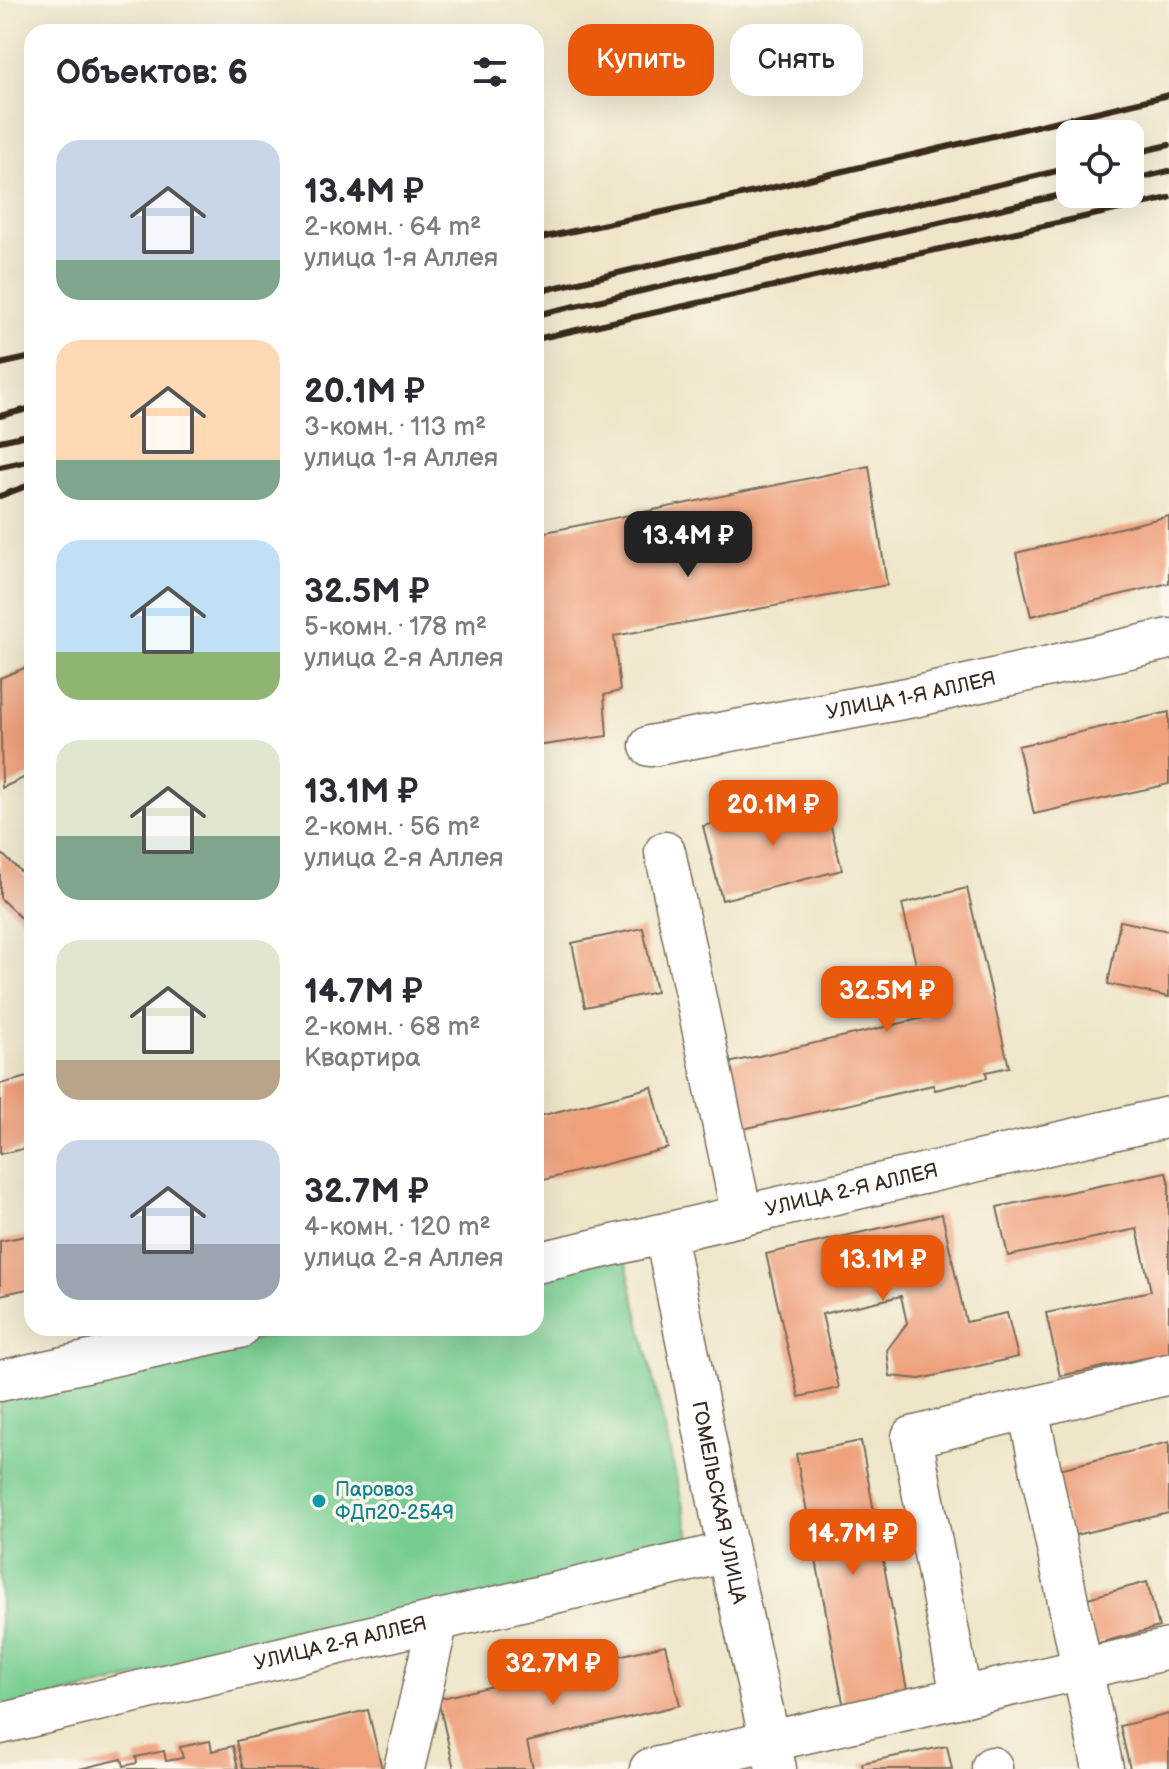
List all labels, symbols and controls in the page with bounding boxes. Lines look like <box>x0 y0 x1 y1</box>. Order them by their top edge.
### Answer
chip: Купить <box>568 24 714 96</box>
chip: Снять <box>730 24 863 96</box>
icon: filters <box>468 50 512 94</box>
text: Объектов: 6 <box>56 52 248 93</box>
map controls <box>1056 120 1144 208</box>
button: locate <box>1056 120 1144 208</box>
text: 13.4M ₽ <box>304 171 424 212</box>
icon: home <box>120 172 216 268</box>
text: 2-комн. · 64 m² <box>304 212 481 243</box>
text: улица 1-я Аллея <box>304 243 498 274</box>
text: 20.1M ₽ <box>304 371 425 412</box>
icon: home <box>120 372 216 468</box>
text: 3-комн. · 113 m² <box>304 412 486 443</box>
text: улица 1-я Аллея <box>304 443 498 474</box>
pin: 13.4M ₽ <box>614 511 762 579</box>
text: 13.4M ₽ <box>642 521 734 552</box>
text: 32.5M ₽ <box>304 571 430 612</box>
icon: home <box>120 572 216 668</box>
text: 5-комн. · 178 m² <box>304 612 487 643</box>
text: улица 2-я Аллея <box>304 643 503 674</box>
street label: УЛИЦА 1-Я АЛЛЕЯ <box>824 667 998 725</box>
text: 13.1M ₽ <box>304 771 418 812</box>
icon: home <box>120 772 216 868</box>
pin: 20.1M ₽ <box>699 780 847 848</box>
text: 20.1M ₽ <box>727 790 819 821</box>
text: 2-комн. · 56 m² <box>304 812 480 843</box>
text: улица 2-я Аллея <box>304 843 503 874</box>
pin: 32.5M ₽ <box>813 966 961 1034</box>
text: 14.7M ₽ <box>304 971 423 1012</box>
icon: home <box>120 972 216 1068</box>
text: 32.5M ₽ <box>839 976 935 1007</box>
text: 2-комн. · 68 m² <box>304 1012 481 1043</box>
text: Квартира <box>304 1043 421 1074</box>
street label: УЛИЦА 2-Я АЛЛЕЯ <box>763 1159 940 1222</box>
text: 32.7M ₽ <box>304 1171 429 1212</box>
icon: home <box>120 1172 216 1268</box>
text: 4-комн. · 120 m² <box>304 1212 491 1243</box>
pin: 13.1M ₽ <box>809 1235 957 1303</box>
text: улица 2-я Аллея <box>304 1243 503 1274</box>
text: 13.1M ₽ <box>839 1245 927 1276</box>
street label: ГОМЕЛЬСКАЯ УЛИЦА <box>686 1399 751 1607</box>
place label: Паровоз ФДп20-2549 <box>335 1478 454 1525</box>
marker: Паровоз ФДп20-2549 <box>310 1492 328 1510</box>
pin: 14.7M ₽ <box>779 1509 927 1577</box>
text: 14.7M ₽ <box>808 1519 898 1550</box>
street label: УЛИЦА 2-Я АЛЛЕЯ <box>252 1612 429 1676</box>
pin: 32.7M ₽ <box>479 1639 627 1707</box>
text: 32.7M ₽ <box>505 1649 601 1680</box>

